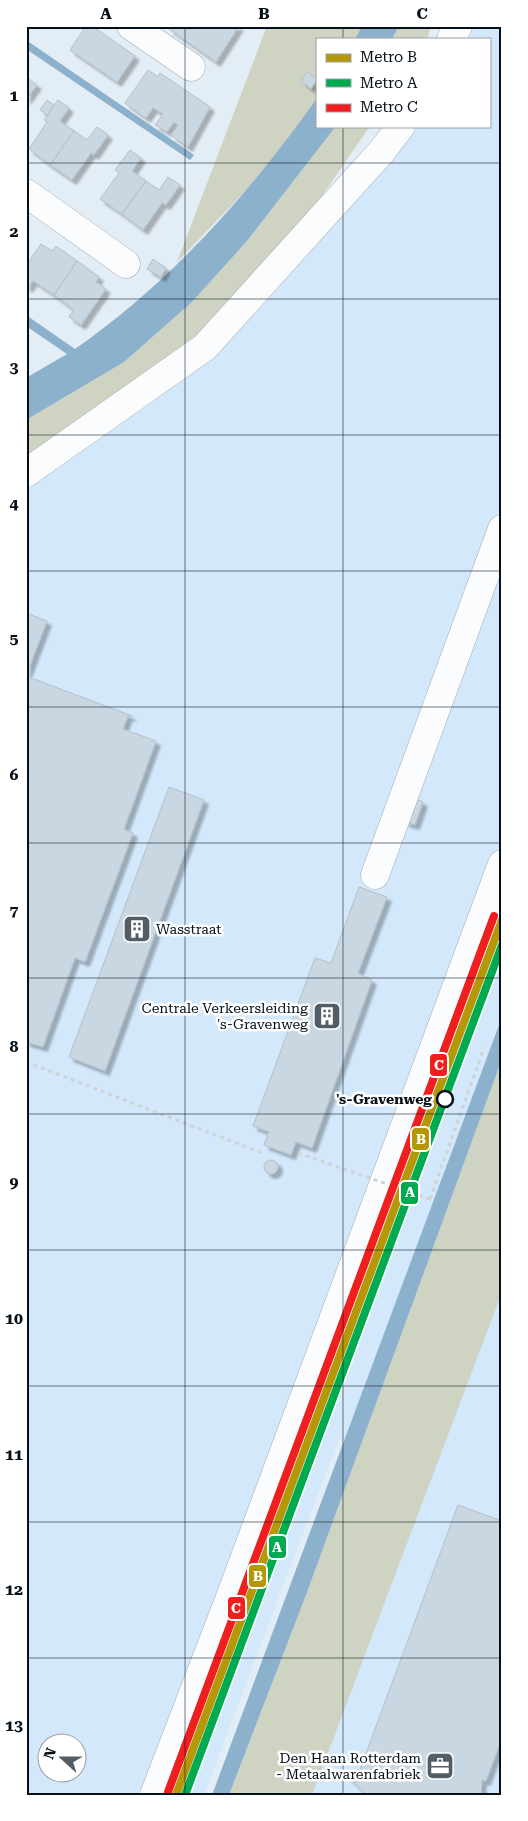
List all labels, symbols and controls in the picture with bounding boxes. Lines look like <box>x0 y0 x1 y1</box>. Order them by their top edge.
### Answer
text: A <box>100 4 112 23</box>
text: B <box>258 4 270 23</box>
text: C <box>416 4 428 23</box>
legend <box>316 38 490 128</box>
text: Metro B <box>360 48 417 66</box>
text: Metro A <box>360 74 418 92</box>
text: 1 <box>10 86 19 105</box>
text: Metro C <box>360 98 418 116</box>
text: 2 <box>10 222 19 241</box>
text: 3 <box>10 358 19 377</box>
text: 4 <box>10 494 19 513</box>
text: 5 <box>10 629 19 648</box>
text: 6 <box>10 765 19 784</box>
text: 7 <box>10 901 19 920</box>
building icon: Wasstraat <box>122 914 152 944</box>
place label: Wasstraat <box>156 921 221 937</box>
place label: Centrale Verkeersleiding 's-Gravenweg <box>142 1000 308 1032</box>
building icon: Centrale Verkeersleiding 's-Gravenweg <box>312 1001 342 1031</box>
text: 8 <box>10 1037 19 1056</box>
line badge: C <box>429 1053 448 1077</box>
text: C <box>434 1057 444 1073</box>
marker: 's-Gravenweg <box>436 1090 454 1108</box>
place label: 's-Gravenweg <box>336 1091 432 1107</box>
line badge: B <box>411 1127 430 1151</box>
text: B <box>416 1131 426 1147</box>
text: 9 <box>10 1173 19 1192</box>
line badge: A <box>400 1181 419 1205</box>
text: A <box>405 1184 415 1200</box>
text: 10 <box>5 1309 23 1328</box>
text: 11 <box>5 1445 23 1464</box>
line badge: A <box>268 1535 287 1559</box>
text: A <box>272 1539 282 1555</box>
line badge: B <box>248 1564 267 1588</box>
text: B <box>253 1568 263 1584</box>
text: 12 <box>5 1580 23 1599</box>
line badge: C <box>227 1596 246 1620</box>
text: C <box>231 1600 241 1616</box>
text: 13 <box>5 1716 23 1735</box>
north arrow <box>38 1734 88 1784</box>
text: N <box>40 1745 59 1761</box>
place label: Den Haan Rotterdam - Metaalwarenfabriek <box>276 1750 421 1782</box>
office icon: Den Haan Rotterdam - Metaalwarenfabriek <box>425 1751 455 1781</box>

